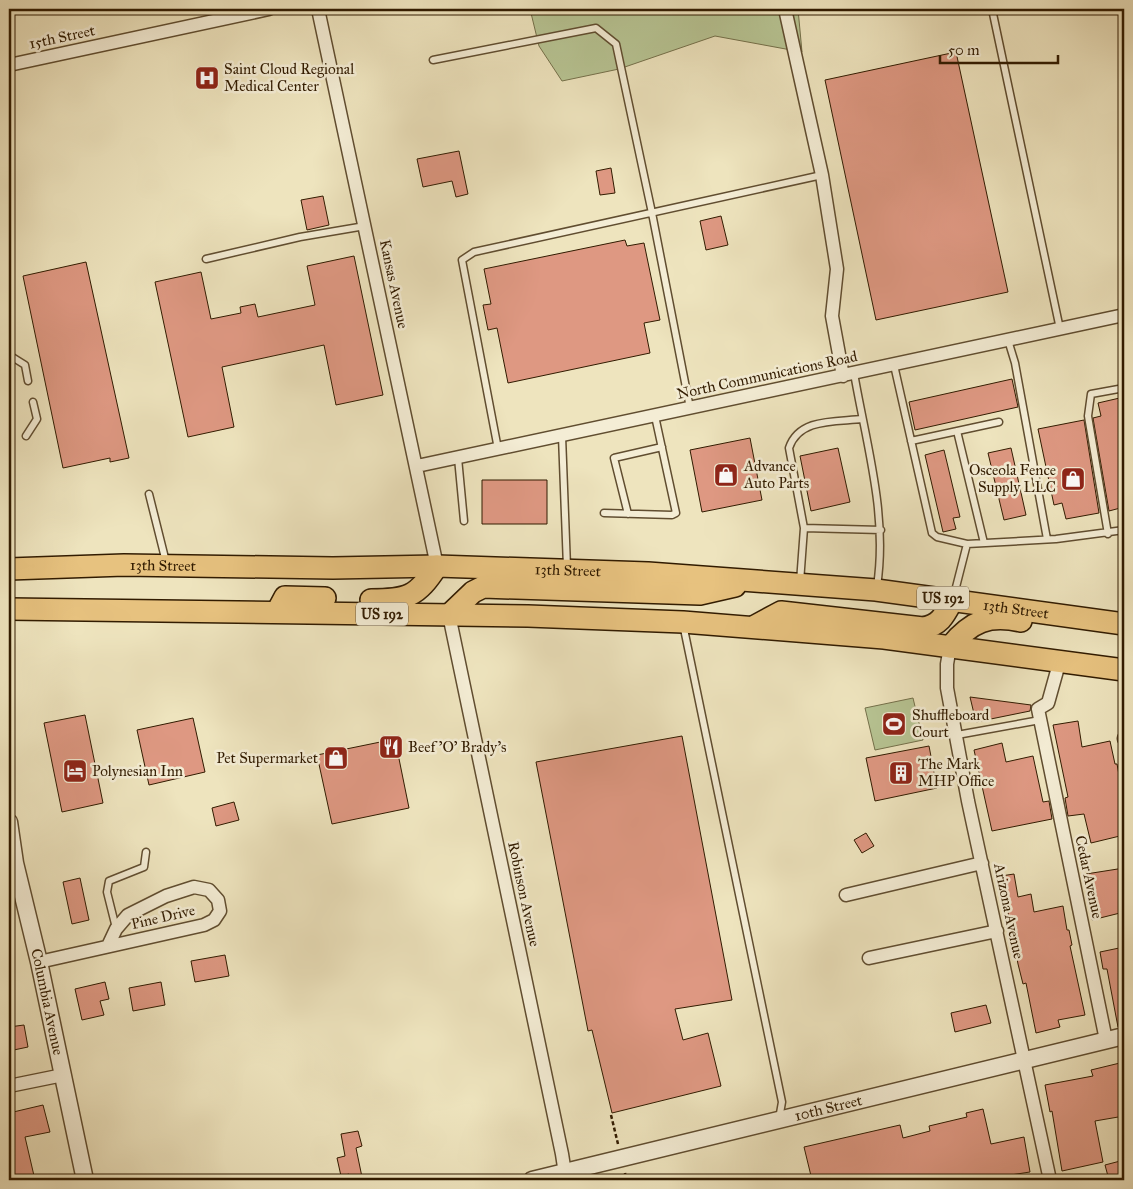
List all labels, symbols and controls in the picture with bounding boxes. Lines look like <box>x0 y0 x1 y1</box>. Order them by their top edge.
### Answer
street label: 15th Street <box>27 21 97 53</box>
scale bar <box>940 32 1058 64</box>
text: 50 m <box>948 41 980 59</box>
place label: Saint Cloud Regional Medical Center <box>224 60 355 95</box>
hospital icon: Saint Cloud Regional Medical Center <box>194 65 220 91</box>
street label: Kansas Avenue <box>376 238 412 330</box>
street label: North Communications Road <box>675 347 859 403</box>
place label: Advance Auto Parts <box>743 457 809 492</box>
place label: Osceola Fence Supply LLC <box>969 461 1056 496</box>
shop icon: Advance Auto Parts <box>713 462 739 488</box>
shop icon: Osceola Fence Supply LLC <box>1060 466 1086 492</box>
street label: 13th Street <box>130 556 197 575</box>
street label: 13th Street <box>534 560 602 580</box>
road number: US 192 <box>917 586 969 610</box>
street label: 13th Street <box>982 596 1050 623</box>
road number: US 192 <box>356 602 408 626</box>
place label: Shuffleboard Court <box>912 706 990 741</box>
sports icon: Shuffleboard Court <box>881 711 907 737</box>
restaurant icon: Beef 'O' Brady's <box>378 734 404 760</box>
place label: Beef 'O' Brady's <box>408 738 507 756</box>
shop icon: Pet Supermarket <box>323 745 349 771</box>
place label: Pet Supermarket <box>216 749 319 767</box>
place label: The Mark MHP Office <box>918 755 994 790</box>
hotel icon: Polynesian Inn <box>62 758 88 784</box>
building icon: The Mark MHP Office <box>888 760 914 786</box>
place label: Polynesian Inn <box>92 762 183 780</box>
street label: Cedar Avenue <box>1071 834 1107 920</box>
street label: Robinson Avenue <box>504 840 544 948</box>
street label: Arizona Avenue <box>990 861 1028 960</box>
street label: Pine Drive <box>129 901 197 933</box>
street label: Columbia Avenue <box>27 947 67 1057</box>
street label: 10th Street <box>793 1091 865 1125</box>

